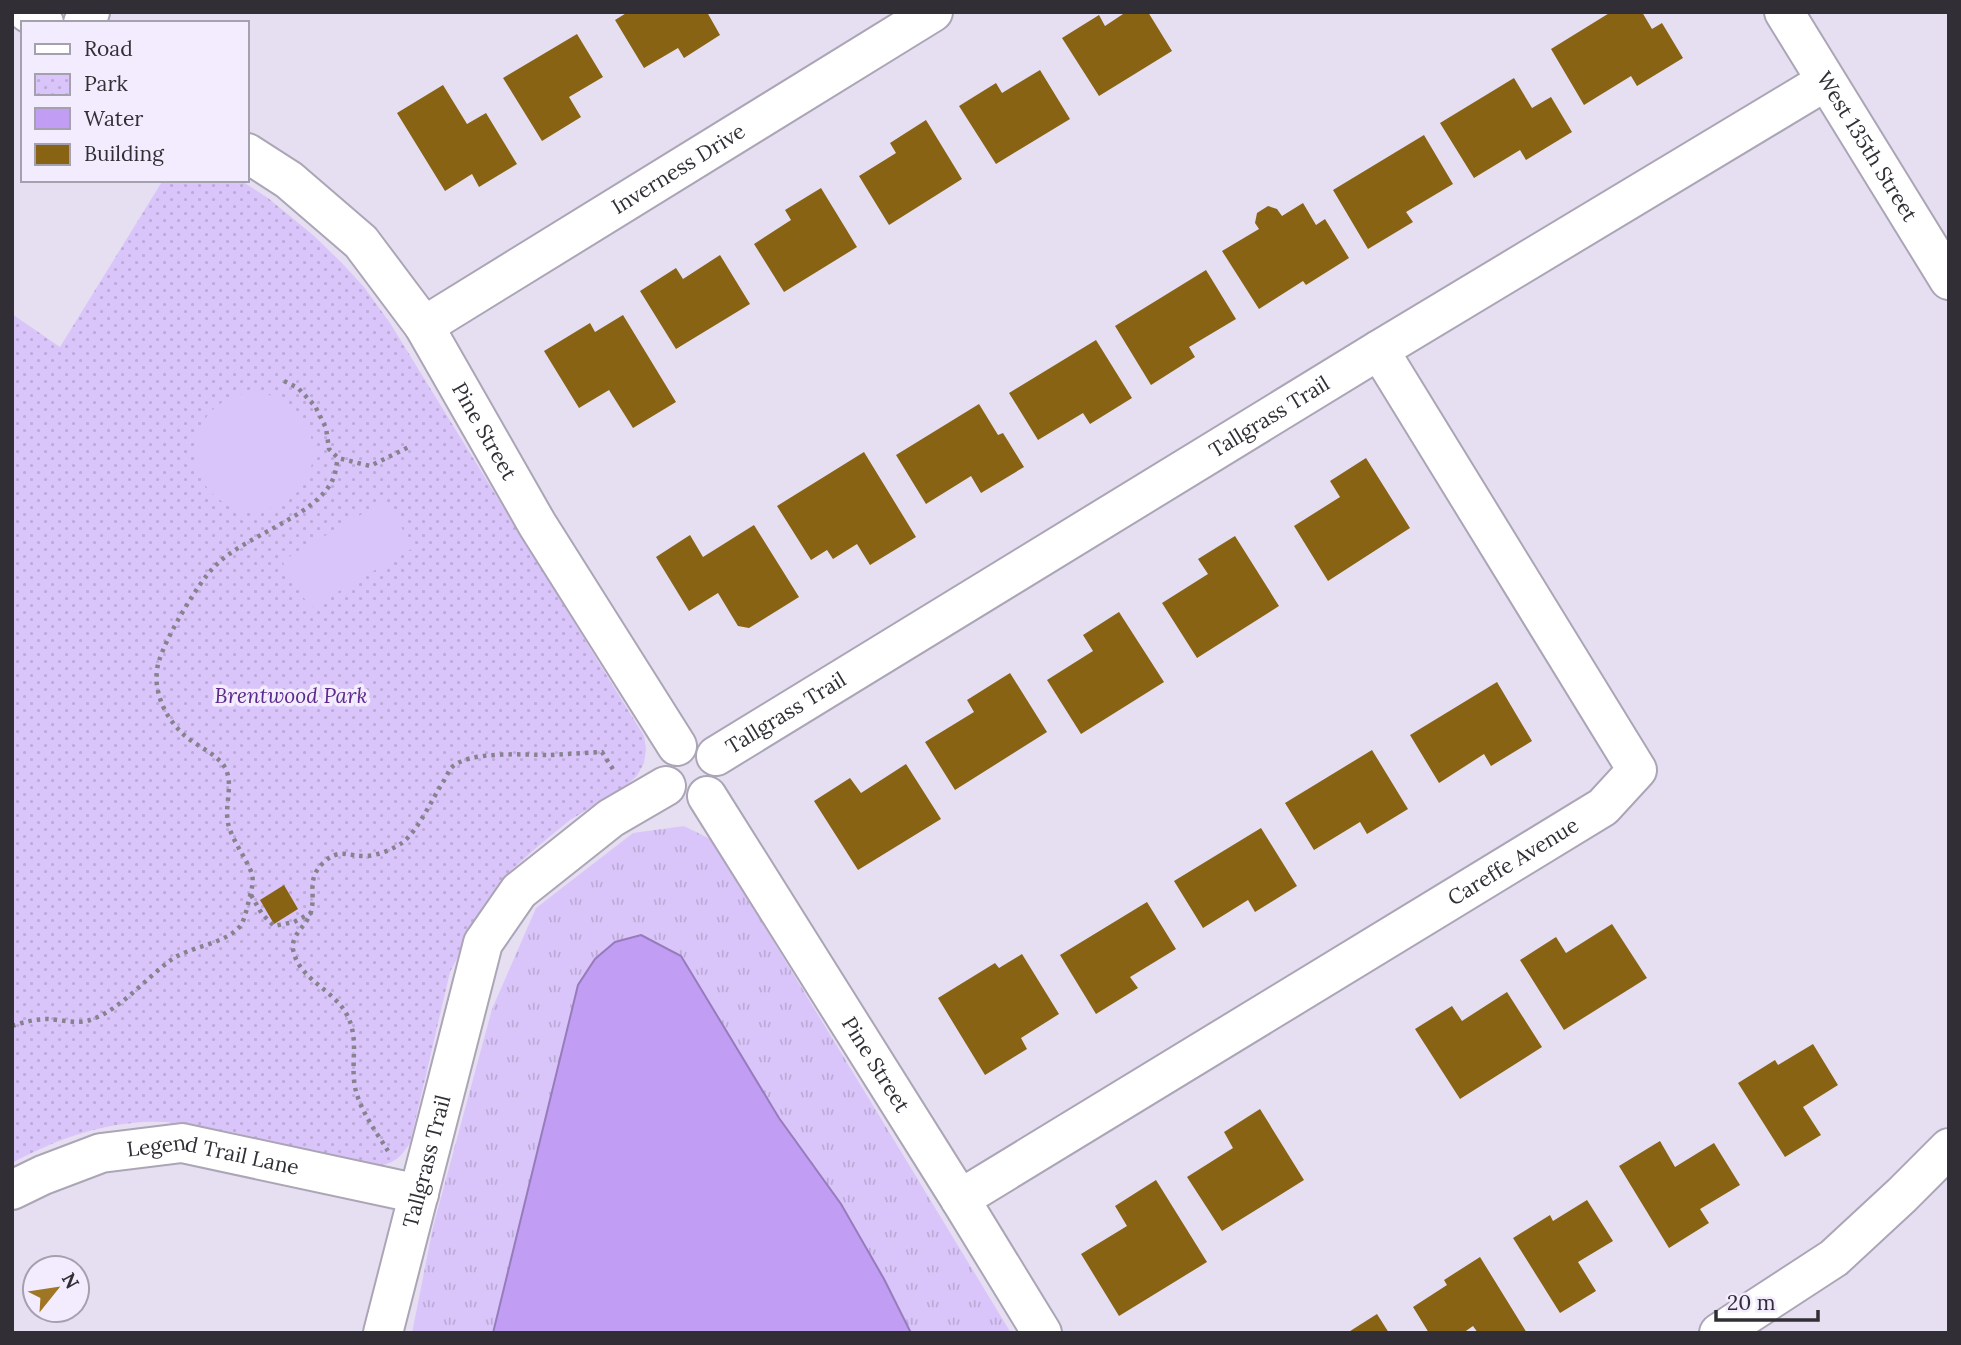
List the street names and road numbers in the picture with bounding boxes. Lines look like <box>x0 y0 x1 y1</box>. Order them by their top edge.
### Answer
street label: West 135th Street <box>1811 66 1924 227</box>
street label: Inverness Drive <box>606 117 750 220</box>
street label: Tallgrass Trail <box>1204 370 1334 464</box>
street label: Pine Street <box>446 377 523 485</box>
street label: Tallgrass Trail <box>721 666 851 760</box>
street label: Careffe Avenue <box>1443 811 1583 911</box>
street label: Pine Street <box>836 1011 917 1118</box>
street label: Tallgrass Trail <box>396 1092 456 1231</box>
street label: Legend Trail Lane <box>125 1129 302 1181</box>

